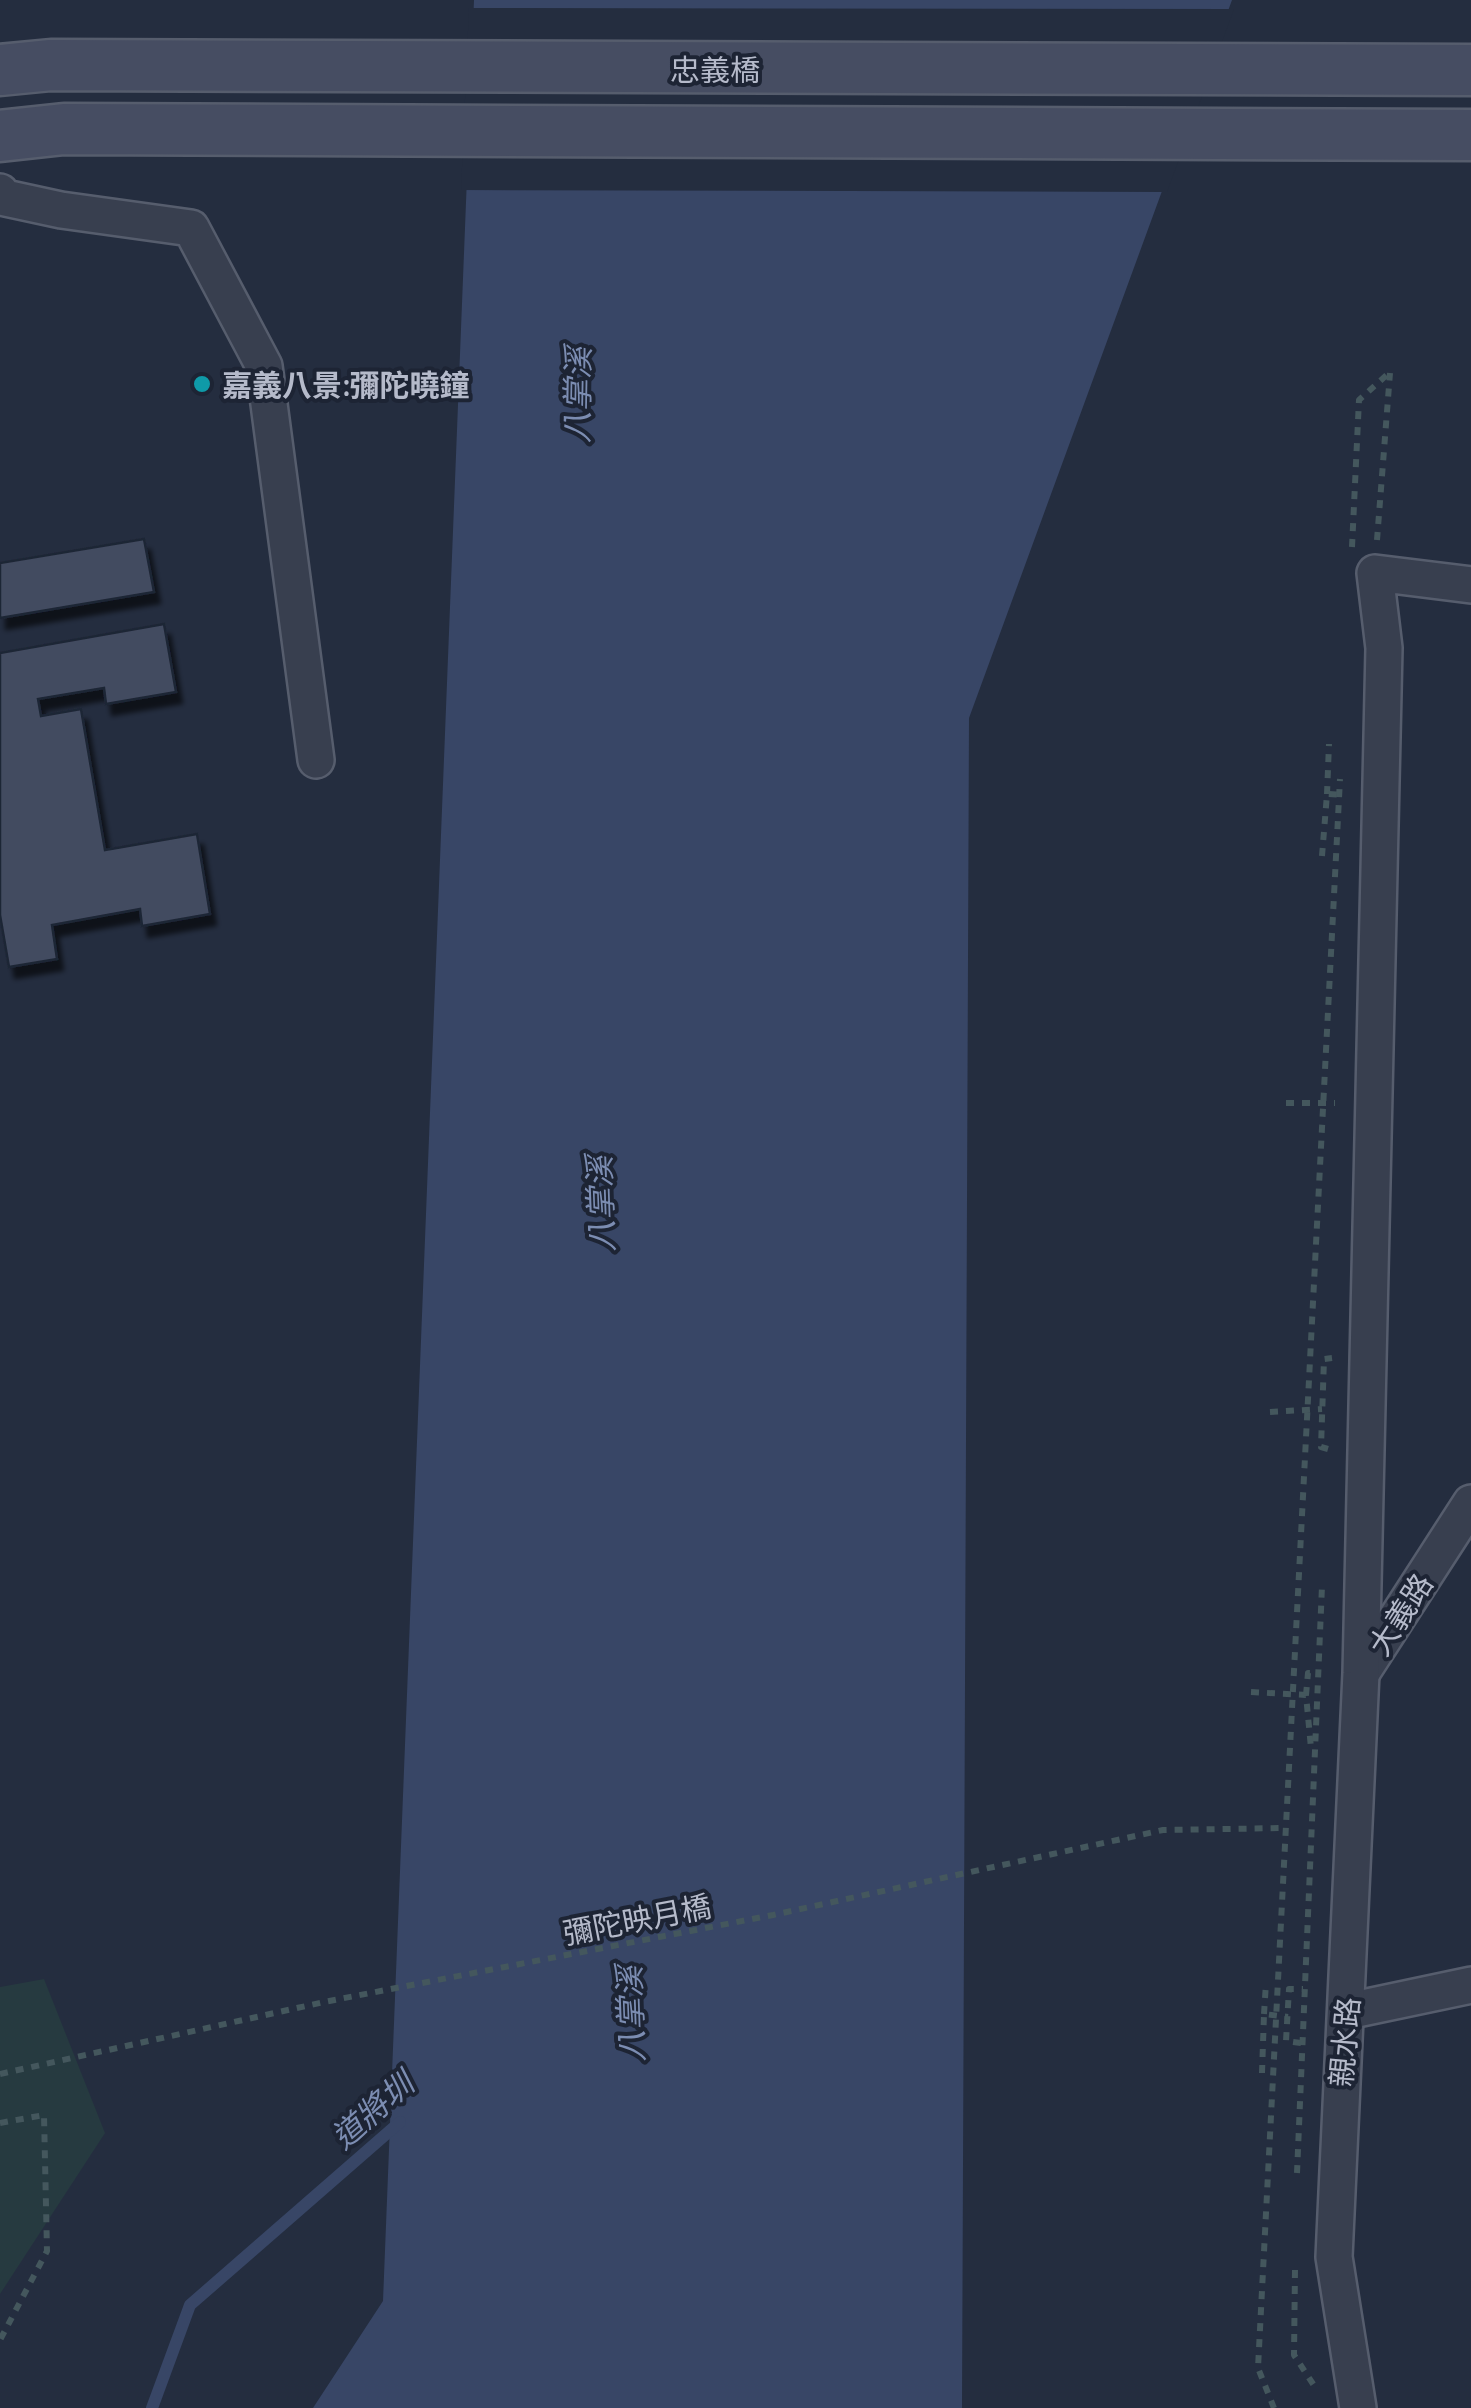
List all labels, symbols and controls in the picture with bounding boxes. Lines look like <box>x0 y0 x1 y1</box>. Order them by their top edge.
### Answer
street label: 忠義橋 <box>670 50 760 89</box>
water label: 八掌溪 <box>555 343 599 443</box>
place label: 嘉義八景:彌陀曉鐘 <box>222 365 470 404</box>
marker: 嘉義八景:彌陀曉鐘 <box>191 373 213 395</box>
water label: 八掌溪 <box>577 1151 623 1253</box>
street label: 大義路 <box>1359 1566 1441 1662</box>
street label: 彌陀映月橋 <box>560 1886 714 1952</box>
water label: 八掌溪 <box>607 1961 653 2063</box>
street label: 親水路 <box>1321 1995 1367 2089</box>
water label: 道將圳 <box>322 2060 425 2157</box>

